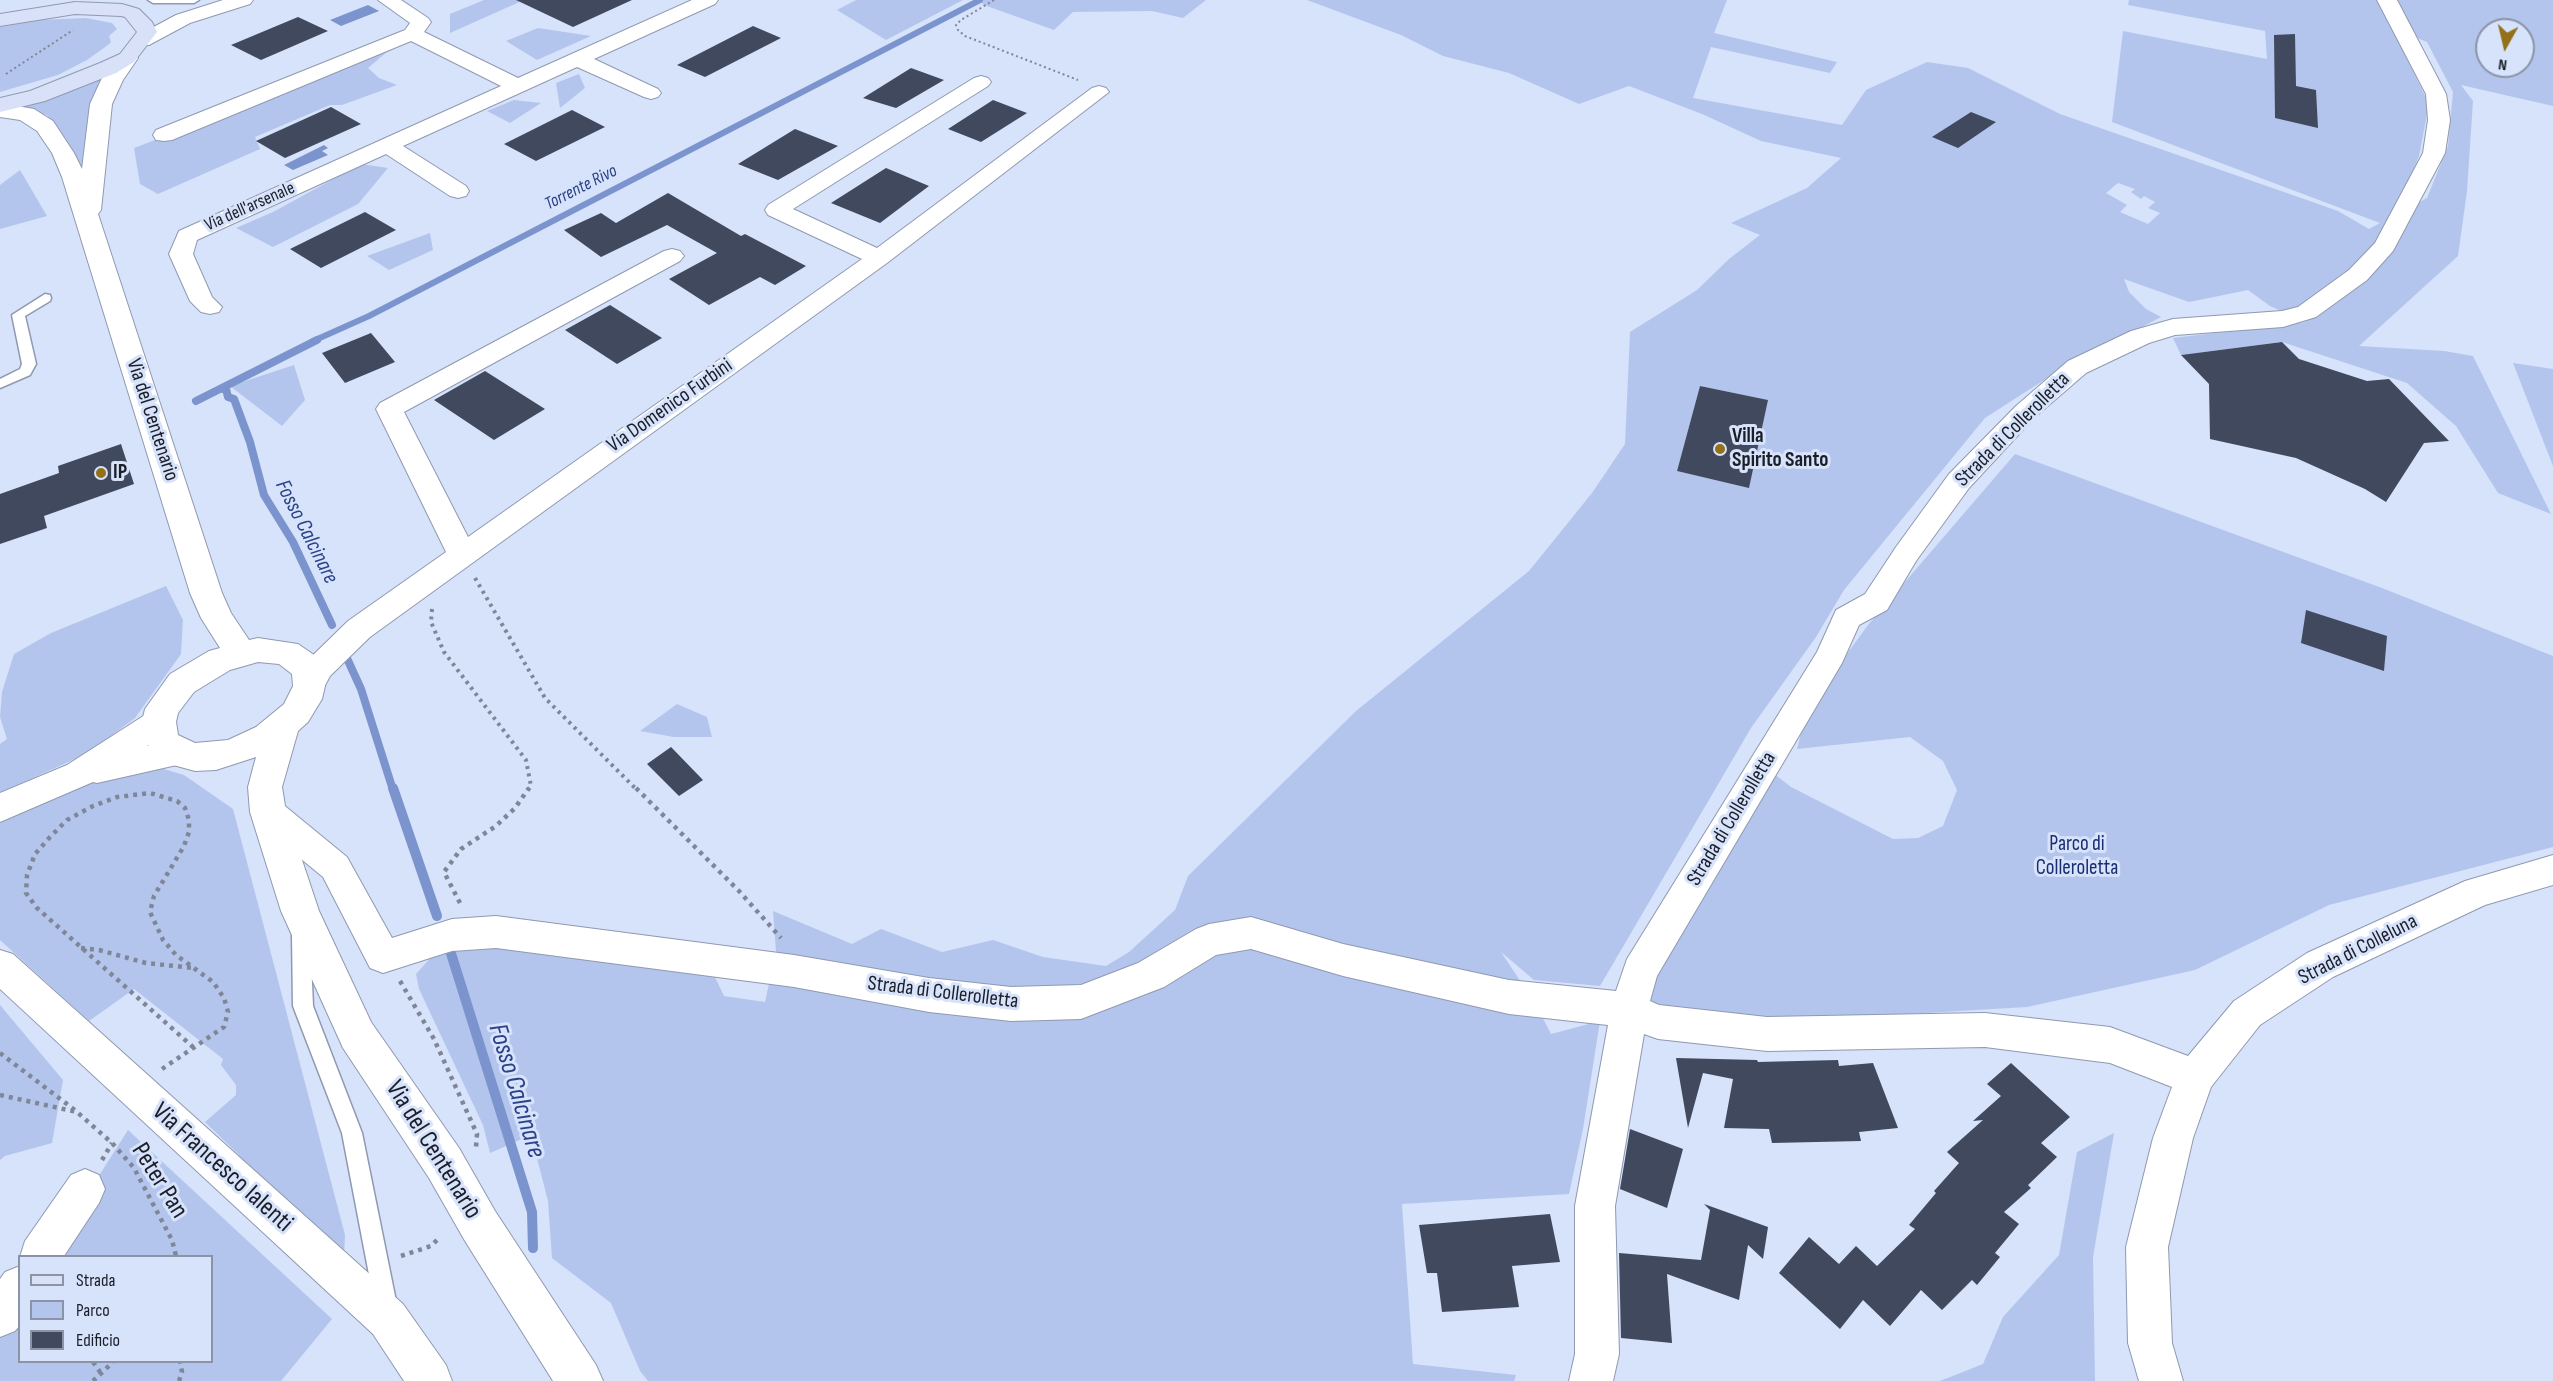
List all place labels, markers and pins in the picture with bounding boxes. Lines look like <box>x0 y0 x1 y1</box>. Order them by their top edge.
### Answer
place label: Villa Spirito Santo <box>1732 424 1828 474</box>
marker: Villa Spirito Santo <box>1713 442 1727 456</box>
place label: IP <box>113 460 127 486</box>
marker: IP <box>94 466 108 480</box>

